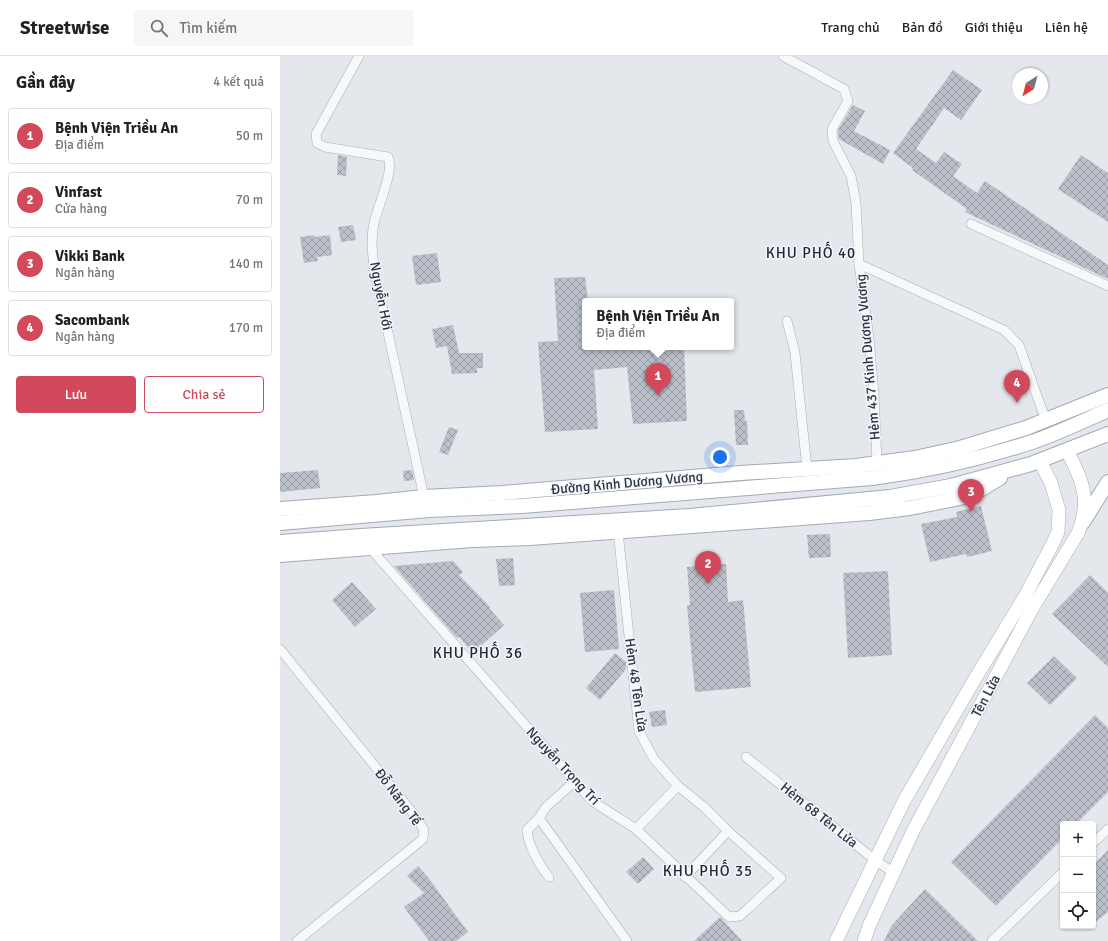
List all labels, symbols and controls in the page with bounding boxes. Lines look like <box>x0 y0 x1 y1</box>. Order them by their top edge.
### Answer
search box <box>134 10 414 46</box>
text: Streetwise <box>20 16 110 40</box>
icon: search <box>148 17 170 39</box>
text: Tìm kiếm <box>180 19 237 37</box>
text: Trang chủ <box>821 19 880 36</box>
text: Bản đồ <box>902 19 943 36</box>
text: Giới thiệu <box>965 19 1023 36</box>
text: Liên hệ <box>1045 19 1088 36</box>
north arrow <box>1012 68 1048 104</box>
text: Gần đây <box>16 72 75 93</box>
text: 4 kết quả <box>213 74 264 90</box>
text: Bệnh Viện Triều An <box>55 119 178 137</box>
text: 1 <box>26 128 34 144</box>
text: 50 m <box>236 128 263 144</box>
text: Địa điểm <box>55 137 104 153</box>
text: Vinfast <box>55 183 102 201</box>
text: 2 <box>26 192 34 208</box>
text: 70 m <box>236 192 263 208</box>
text: Cửa hàng <box>55 201 107 217</box>
district label: KHU PHỐ 40 <box>766 241 856 262</box>
text: Vikki Bank <box>55 247 125 265</box>
text: 3 <box>26 256 34 272</box>
text: 140 m <box>229 256 263 272</box>
street label: Nguyễn Hới <box>366 260 396 332</box>
text: Ngân hàng <box>55 265 115 281</box>
street label: Hẻm 437 Kinh Dương Vương <box>852 273 884 441</box>
popup <box>582 298 734 350</box>
text: Bệnh Viện Triều An <box>596 307 720 325</box>
text: Sacombank <box>55 311 130 329</box>
text: 4 <box>26 320 34 336</box>
text: 170 m <box>229 320 263 336</box>
text: Địa điểm <box>596 325 645 341</box>
text: Ngân hàng <box>55 329 115 345</box>
pin: 1 <box>645 363 671 396</box>
pin: 4 <box>1004 370 1030 403</box>
button: Lưu <box>16 376 136 413</box>
button: Chia sẻ <box>144 376 264 413</box>
your location <box>710 447 730 467</box>
street label: Đường Kinh Dương Vương <box>550 468 704 498</box>
pin: 3 <box>958 479 984 512</box>
pin: 2 <box>695 551 721 584</box>
street label: Hẻm 48 Tên Lửa <box>621 637 651 733</box>
district label: KHU PHỐ 36 <box>433 641 523 662</box>
street label: Tên Lửa <box>968 672 1004 720</box>
street label: Nguyễn Trọng Trí <box>522 723 604 809</box>
street label: Đỗ Năng Tế <box>371 765 426 830</box>
street label: Hẻm 68 Tên Lửa <box>777 779 861 851</box>
map controls <box>1060 821 1096 929</box>
button: + <box>1060 821 1096 857</box>
button: − <box>1060 857 1096 893</box>
district label: KHU PHỐ 35 <box>663 859 753 880</box>
button: locate <box>1060 893 1096 929</box>

